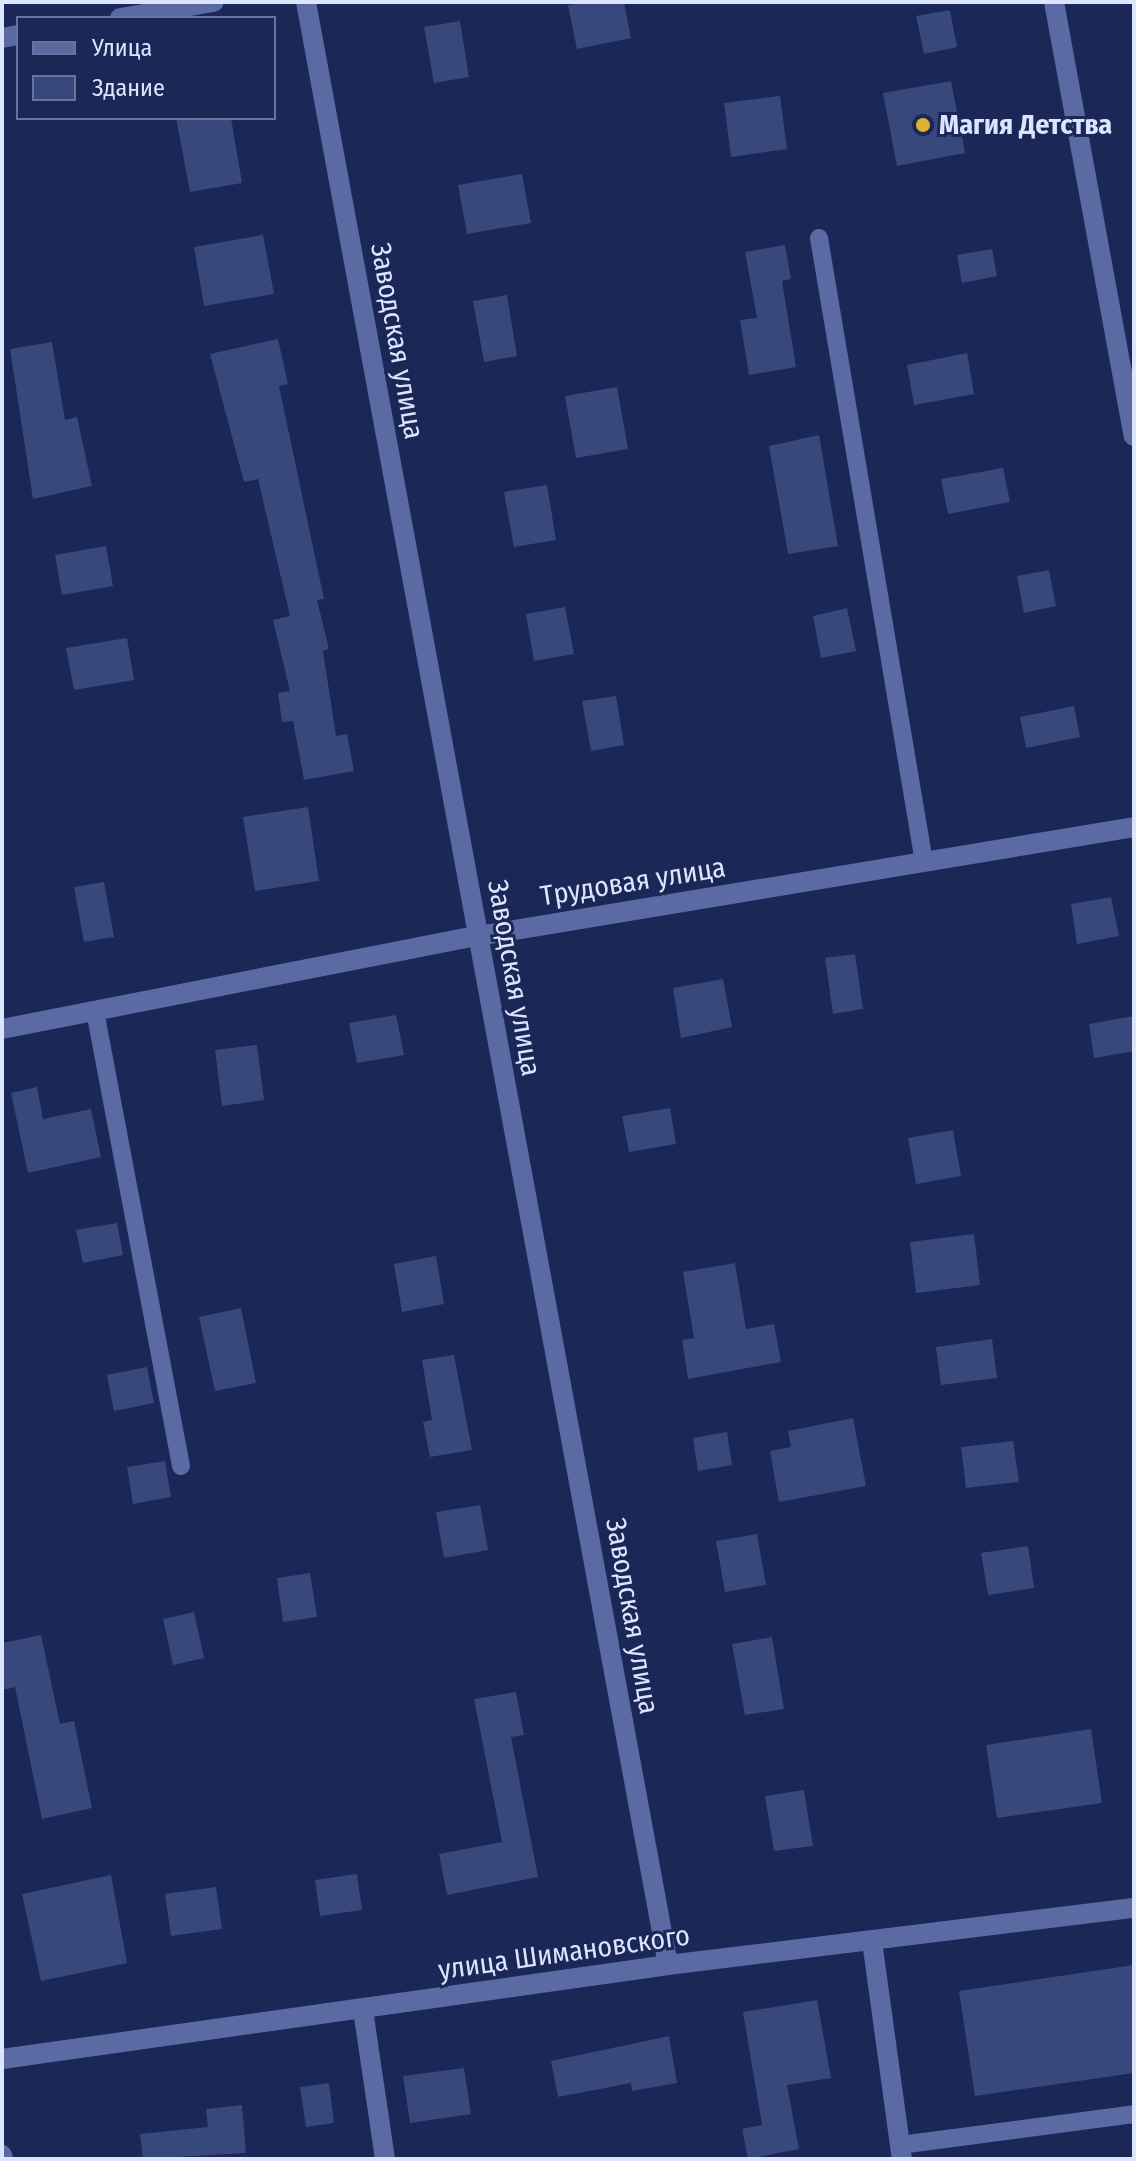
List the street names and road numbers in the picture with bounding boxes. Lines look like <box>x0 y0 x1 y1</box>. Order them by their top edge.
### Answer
street label: Заводская улица <box>363 240 431 442</box>
street label: Трудовая улица <box>538 851 728 913</box>
street label: Заводская улица <box>480 877 548 1079</box>
street label: Заводская улица <box>598 1515 666 1717</box>
street label: улица Шимановского <box>436 1919 692 1987</box>

